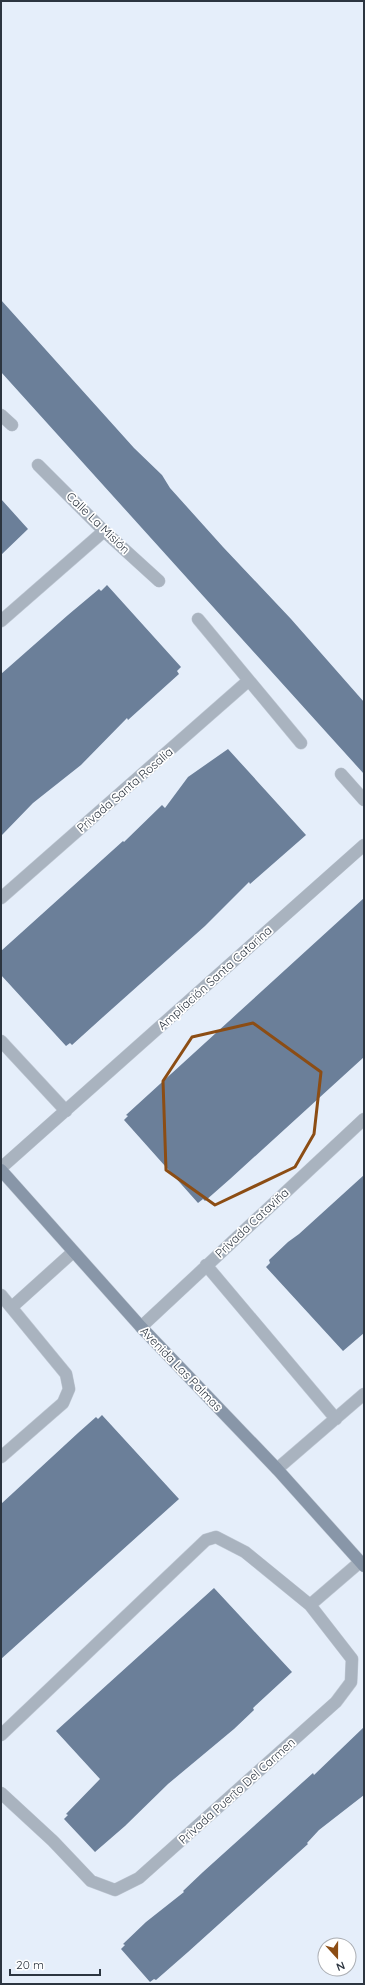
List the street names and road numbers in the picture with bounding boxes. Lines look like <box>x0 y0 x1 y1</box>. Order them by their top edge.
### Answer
street label: Calle La Misión <box>64 489 133 557</box>
street label: Privada Santa Rosalía <box>74 744 176 835</box>
street label: Ampliación Santa Catarina <box>155 922 275 1033</box>
street label: Privada Cataviña <box>212 1185 292 1261</box>
street label: Avenida Las Palmas <box>137 1323 226 1414</box>
street label: Privada Puerto Del Carmen <box>175 1734 298 1847</box>

